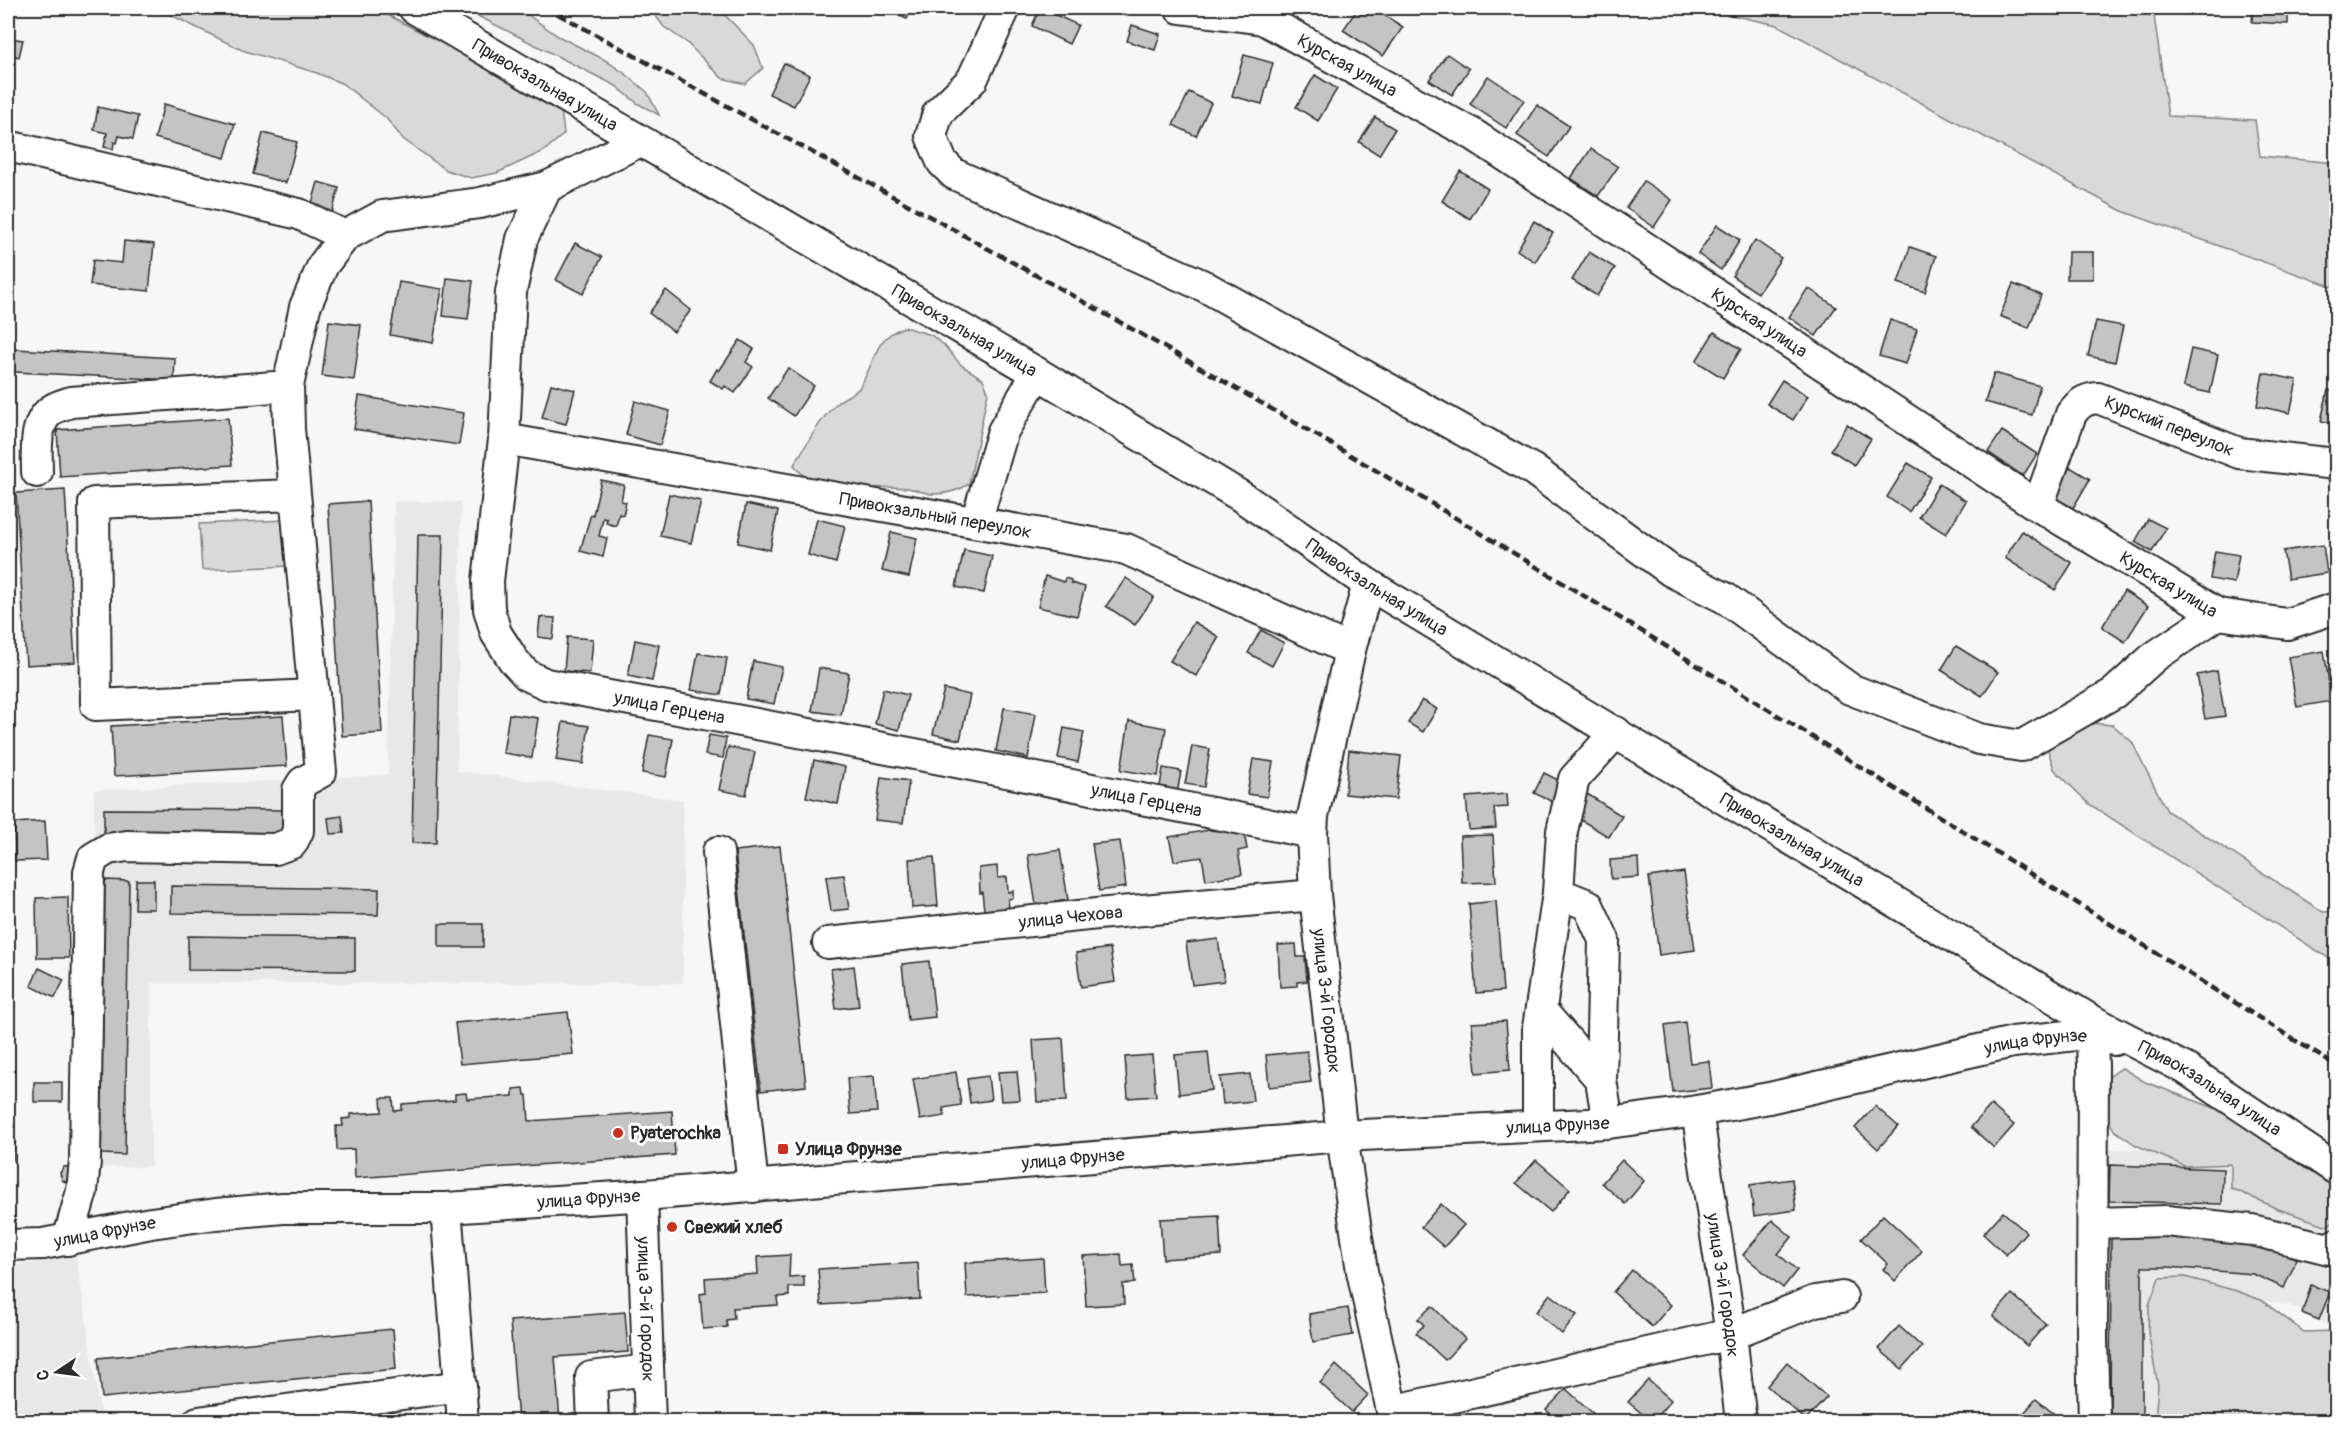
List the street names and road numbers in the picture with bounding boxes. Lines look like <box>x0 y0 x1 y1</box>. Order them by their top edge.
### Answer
street label: Курская улица <box>1293 29 1401 102</box>
street label: Привокзальная улица <box>468 33 622 136</box>
street label: Привокзальная улица <box>888 279 1041 382</box>
street label: Курская улица <box>1707 283 1812 363</box>
street label: Курский переулок <box>2101 390 2237 461</box>
street label: Привокзальный переулок <box>837 487 1033 544</box>
street label: Привокзальная улица <box>1301 533 1452 641</box>
street label: Курская улица <box>2115 546 2222 623</box>
street label: улица Герцена <box>611 685 727 729</box>
street label: улица Герцена <box>1088 778 1204 822</box>
street label: Привокзальная улица <box>1716 787 1868 892</box>
street label: улица Чехова <box>1016 900 1124 934</box>
street label: улица 3-й Городок <box>1307 926 1346 1074</box>
street label: улица Фрунзе <box>1981 1023 2088 1060</box>
street label: Привокзальная улица <box>2134 1035 2286 1141</box>
street label: улица Фрунзе <box>1505 1111 1610 1140</box>
street label: улица Фрунзе <box>1020 1143 1126 1175</box>
street label: улица Фрунзе <box>535 1184 642 1214</box>
street label: улица 3-й Городок <box>1701 1210 1745 1358</box>
street label: улица Фрунзе <box>51 1211 157 1253</box>
street label: улица 3-й Городок <box>632 1235 660 1382</box>

